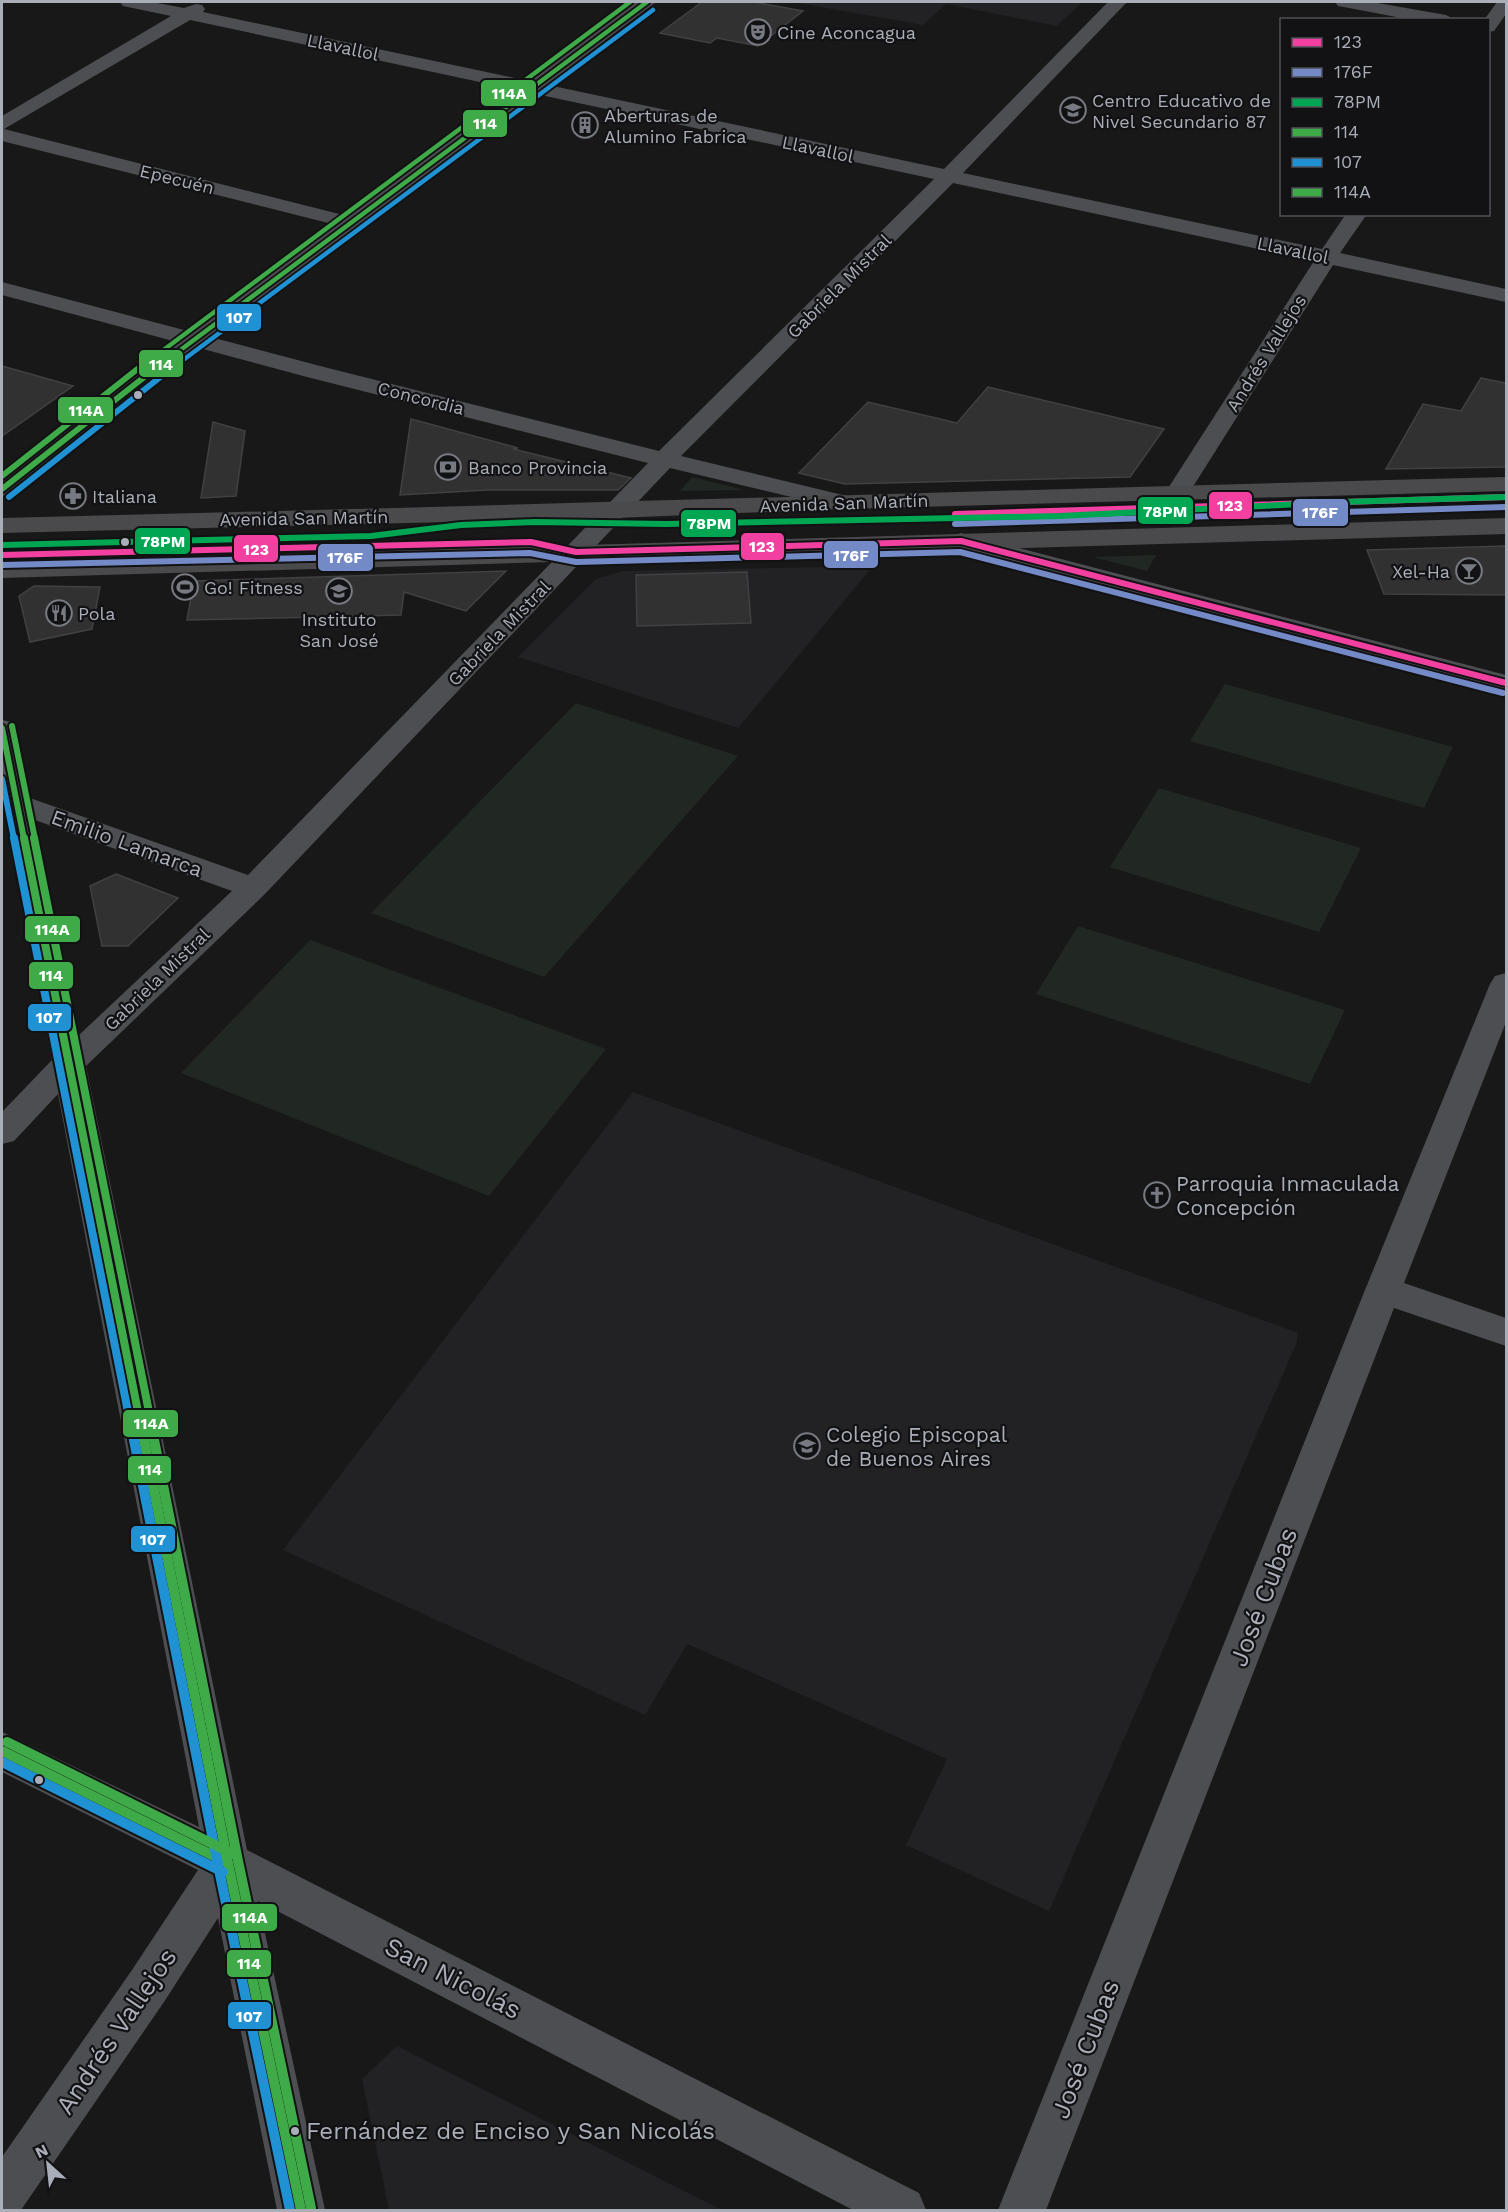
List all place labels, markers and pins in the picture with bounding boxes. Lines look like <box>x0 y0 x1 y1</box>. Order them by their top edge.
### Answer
theatre icon: Cine Aconcagua <box>743 17 773 47</box>
place label: Cine Aconcagua <box>777 22 916 43</box>
place label: Centro Educativo de Nivel Secundario 87 <box>1092 90 1271 132</box>
school or university icon: Centro Educativo de Nivel Secundario 87 <box>1058 95 1088 125</box>
place label: Aberturas de Alumino Fabrica <box>604 105 746 147</box>
building icon: Aberturas de Alumino Fabrica <box>570 110 600 140</box>
unlabelled marker <box>132 389 144 401</box>
bank icon: Banco Provincia <box>433 452 463 482</box>
place label: Banco Provincia <box>468 457 607 478</box>
pharmacy icon: Italiana <box>58 481 88 511</box>
place label: Italiana <box>92 486 157 507</box>
unlabelled marker <box>119 536 131 548</box>
bar icon: Xel-Ha <box>1454 556 1484 586</box>
place label: Xel-Ha <box>1392 561 1450 582</box>
sports icon: Go! Fitness <box>170 572 200 602</box>
school or university icon: Instituto San José <box>324 576 354 606</box>
place label: Go! Fitness <box>204 577 303 598</box>
restaurant icon: Pola <box>44 598 74 628</box>
place label: Pola <box>78 603 115 624</box>
place label: Instituto San José <box>299 609 379 651</box>
place label: Parroquia Inmaculada Concepción <box>1176 1171 1400 1220</box>
church icon: Parroquia Inmaculada Concepción <box>1142 1180 1172 1210</box>
place label: Colegio Episcopal de Buenos Aires <box>826 1422 1008 1471</box>
school or university icon: Colegio Episcopal de Buenos Aires <box>792 1431 822 1461</box>
unlabelled marker <box>33 1774 45 1786</box>
place label: Fernández de Enciso y San Nicolás <box>306 2117 715 2145</box>
marker: Fernández de Enciso y San Nicolás <box>289 2125 301 2137</box>

